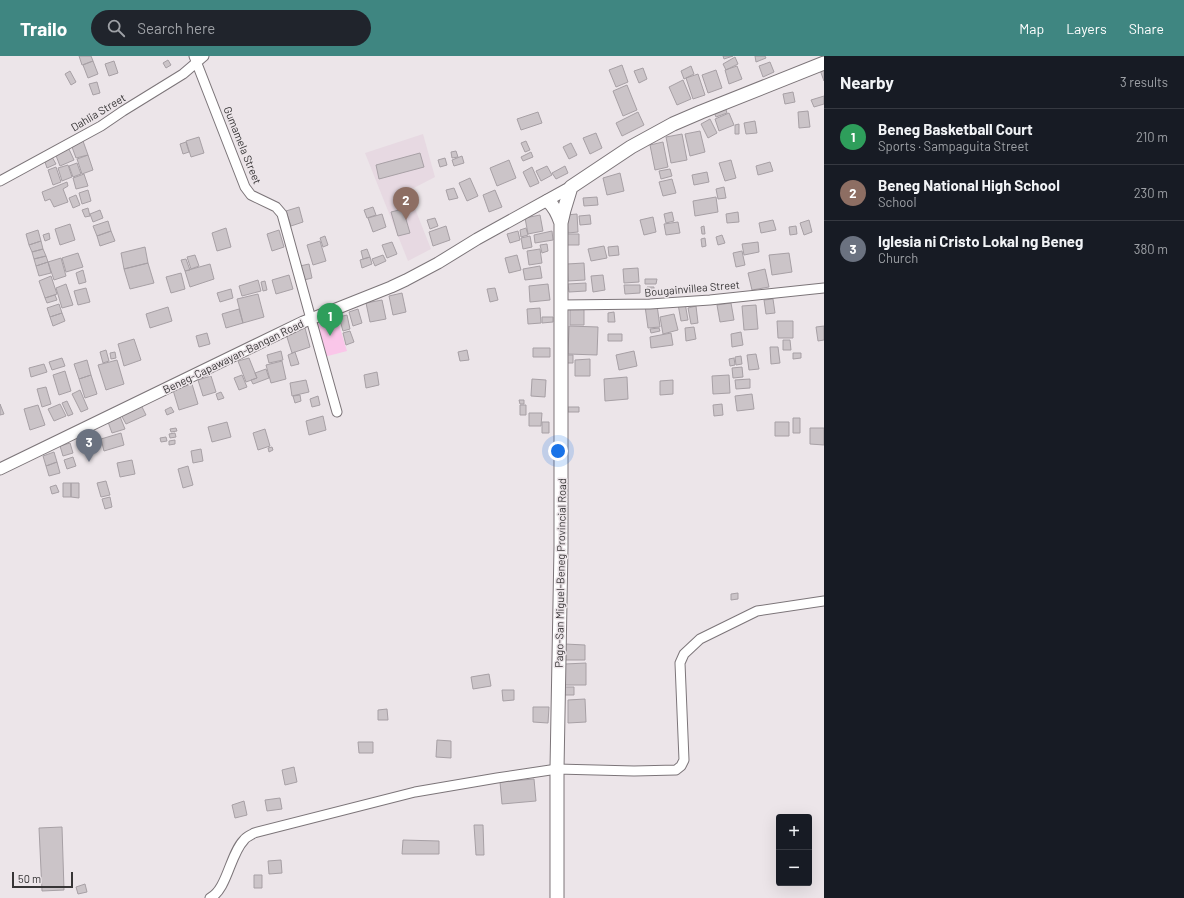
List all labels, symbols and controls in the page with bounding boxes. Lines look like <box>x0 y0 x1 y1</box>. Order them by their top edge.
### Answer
search box <box>91 10 371 46</box>
text: Trailo <box>20 17 67 40</box>
icon: search <box>105 17 127 39</box>
text: Search here <box>137 19 215 37</box>
text: Map <box>1019 20 1044 37</box>
text: Layers <box>1066 20 1107 37</box>
text: Share <box>1129 20 1164 37</box>
text: Nearby <box>840 72 894 92</box>
text: 3 results <box>1120 74 1168 90</box>
street label: Dahlia Street <box>68 91 128 133</box>
street label: Gumamela Street <box>221 104 265 186</box>
text: Beneg Basketball Court <box>878 120 1033 138</box>
text: 1 <box>851 129 855 145</box>
text: 210 m <box>1136 129 1168 145</box>
text: Sports · Sampaguita Street <box>878 138 1029 154</box>
text: Beneg National High School <box>878 176 1060 194</box>
text: 2 <box>849 185 857 201</box>
text: 230 m <box>1134 185 1168 201</box>
pin: 2 <box>393 187 419 220</box>
text: School <box>878 194 916 210</box>
text: Iglesia ni Cristo Lokal ng Beneg <box>878 232 1083 250</box>
text: 3 <box>849 241 857 257</box>
text: 380 m <box>1134 241 1168 257</box>
text: Church <box>878 250 918 266</box>
street label: Bougainvillea Street <box>644 277 740 299</box>
pin: 1 <box>317 303 343 336</box>
street label: Beneg-Capawayan-Bangan Road <box>160 316 306 396</box>
pin: 3 <box>76 429 102 462</box>
your location <box>548 441 568 461</box>
street label: Pago-San Miguel-Beneg Provincial Road <box>552 478 568 668</box>
map controls <box>776 814 812 886</box>
button: + <box>776 814 812 850</box>
button: − <box>776 850 812 886</box>
scale bar <box>12 870 73 889</box>
text: 50 m <box>18 872 41 885</box>

